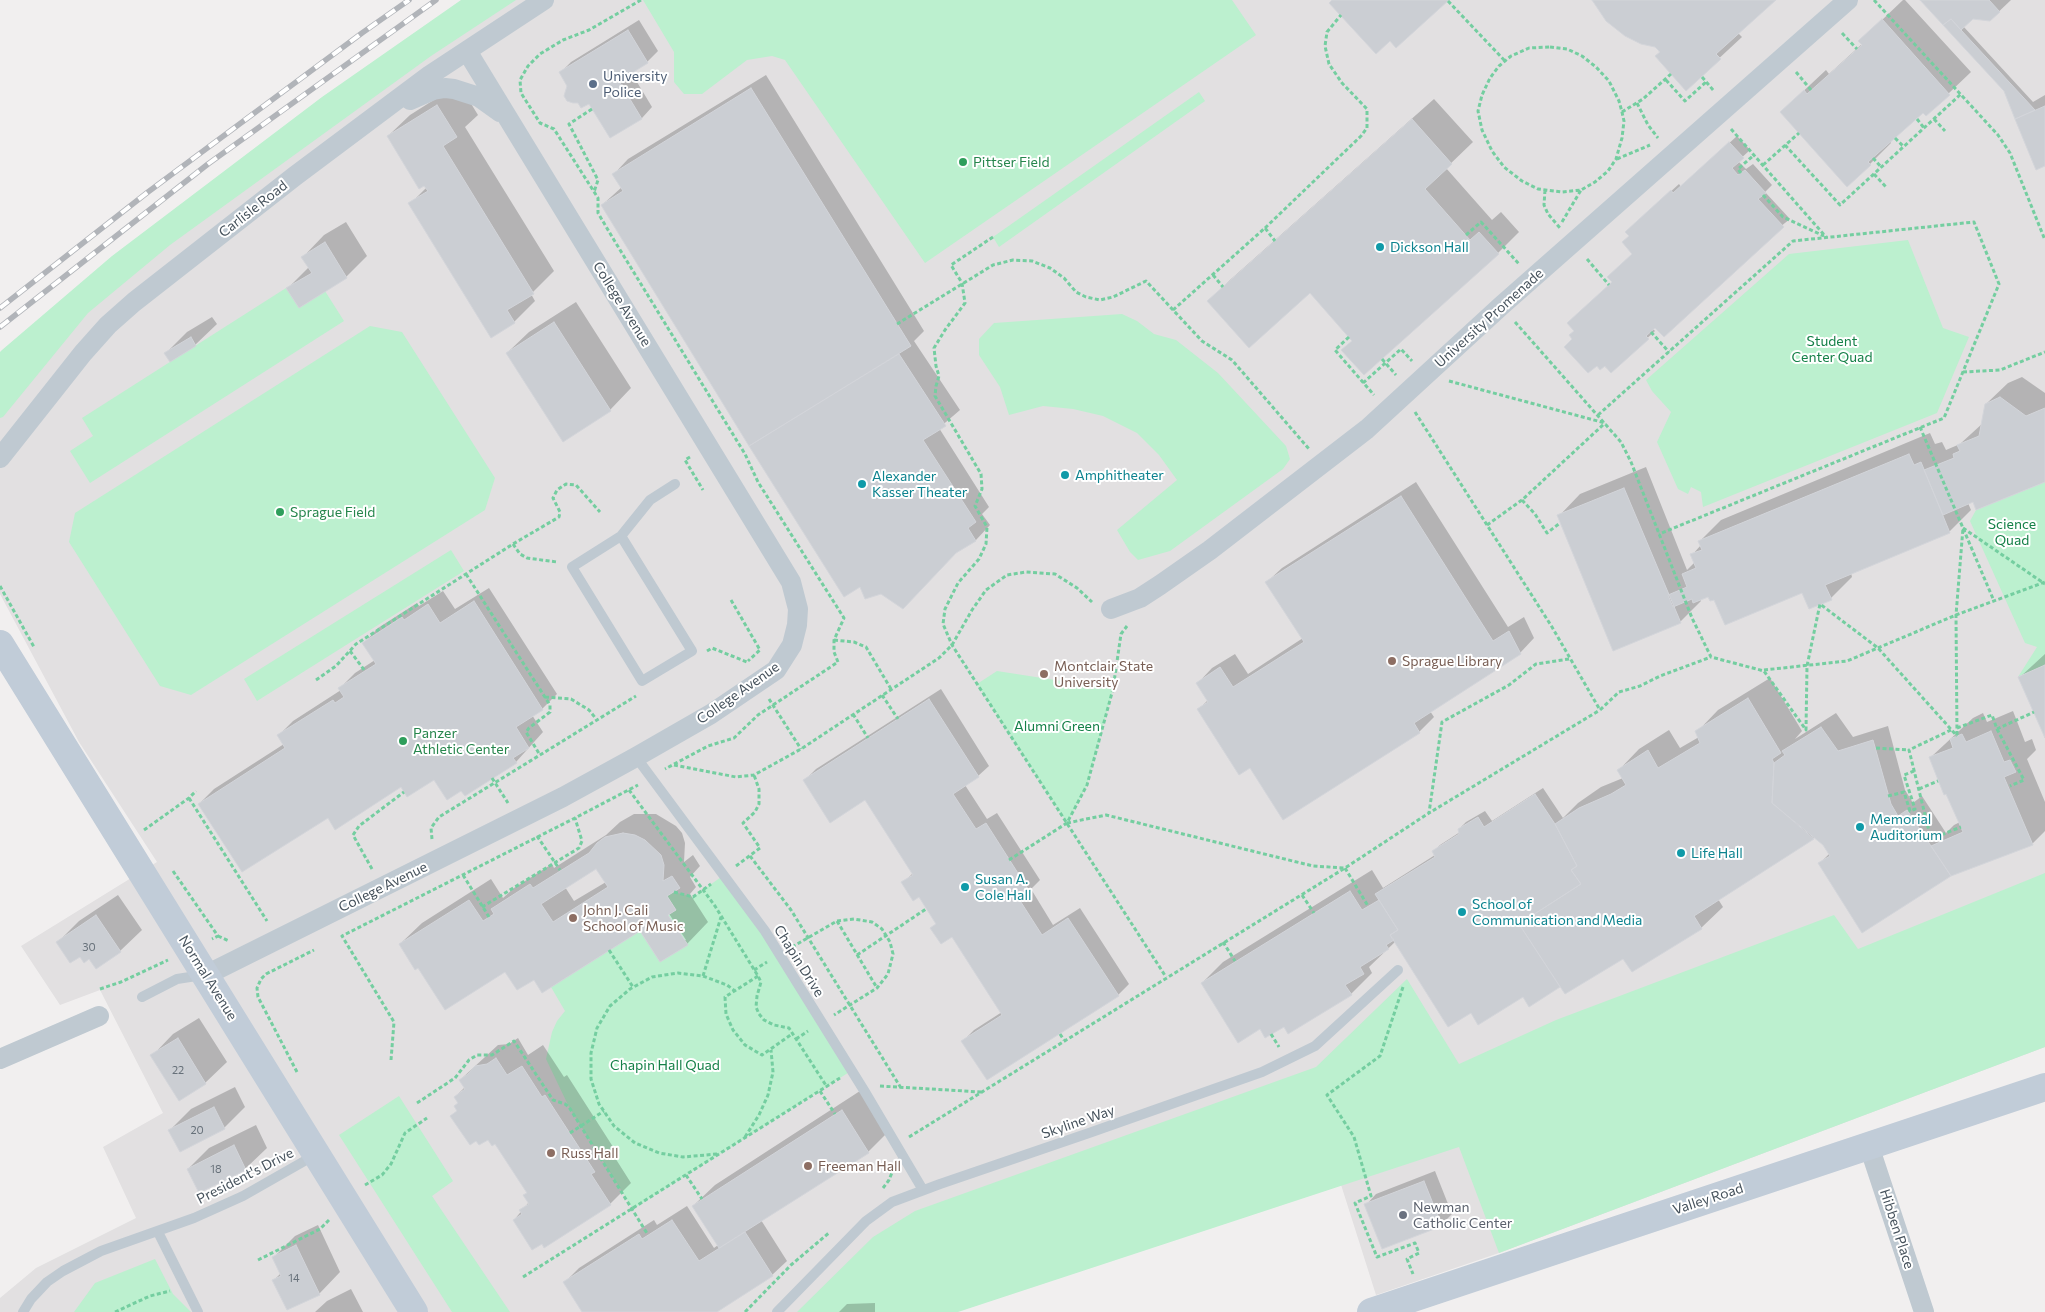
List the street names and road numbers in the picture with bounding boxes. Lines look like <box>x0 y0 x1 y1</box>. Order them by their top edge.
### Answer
street label: Carlisle Road <box>215 177 291 241</box>
street label: College Avenue <box>589 259 655 349</box>
street label: University Promenade <box>1431 265 1547 371</box>
street label: College Avenue <box>694 658 782 728</box>
street label: College Avenue <box>336 858 430 916</box>
street label: Chapin Drive <box>770 922 828 1000</box>
street label: Normal Avenue <box>175 932 241 1024</box>
street label: Skyline Way <box>1039 1102 1117 1142</box>
street label: President's Drive <box>194 1144 296 1208</box>
street label: Valley Road <box>1671 1180 1745 1218</box>
street label: Hibben Place <box>1876 1187 1918 1271</box>

